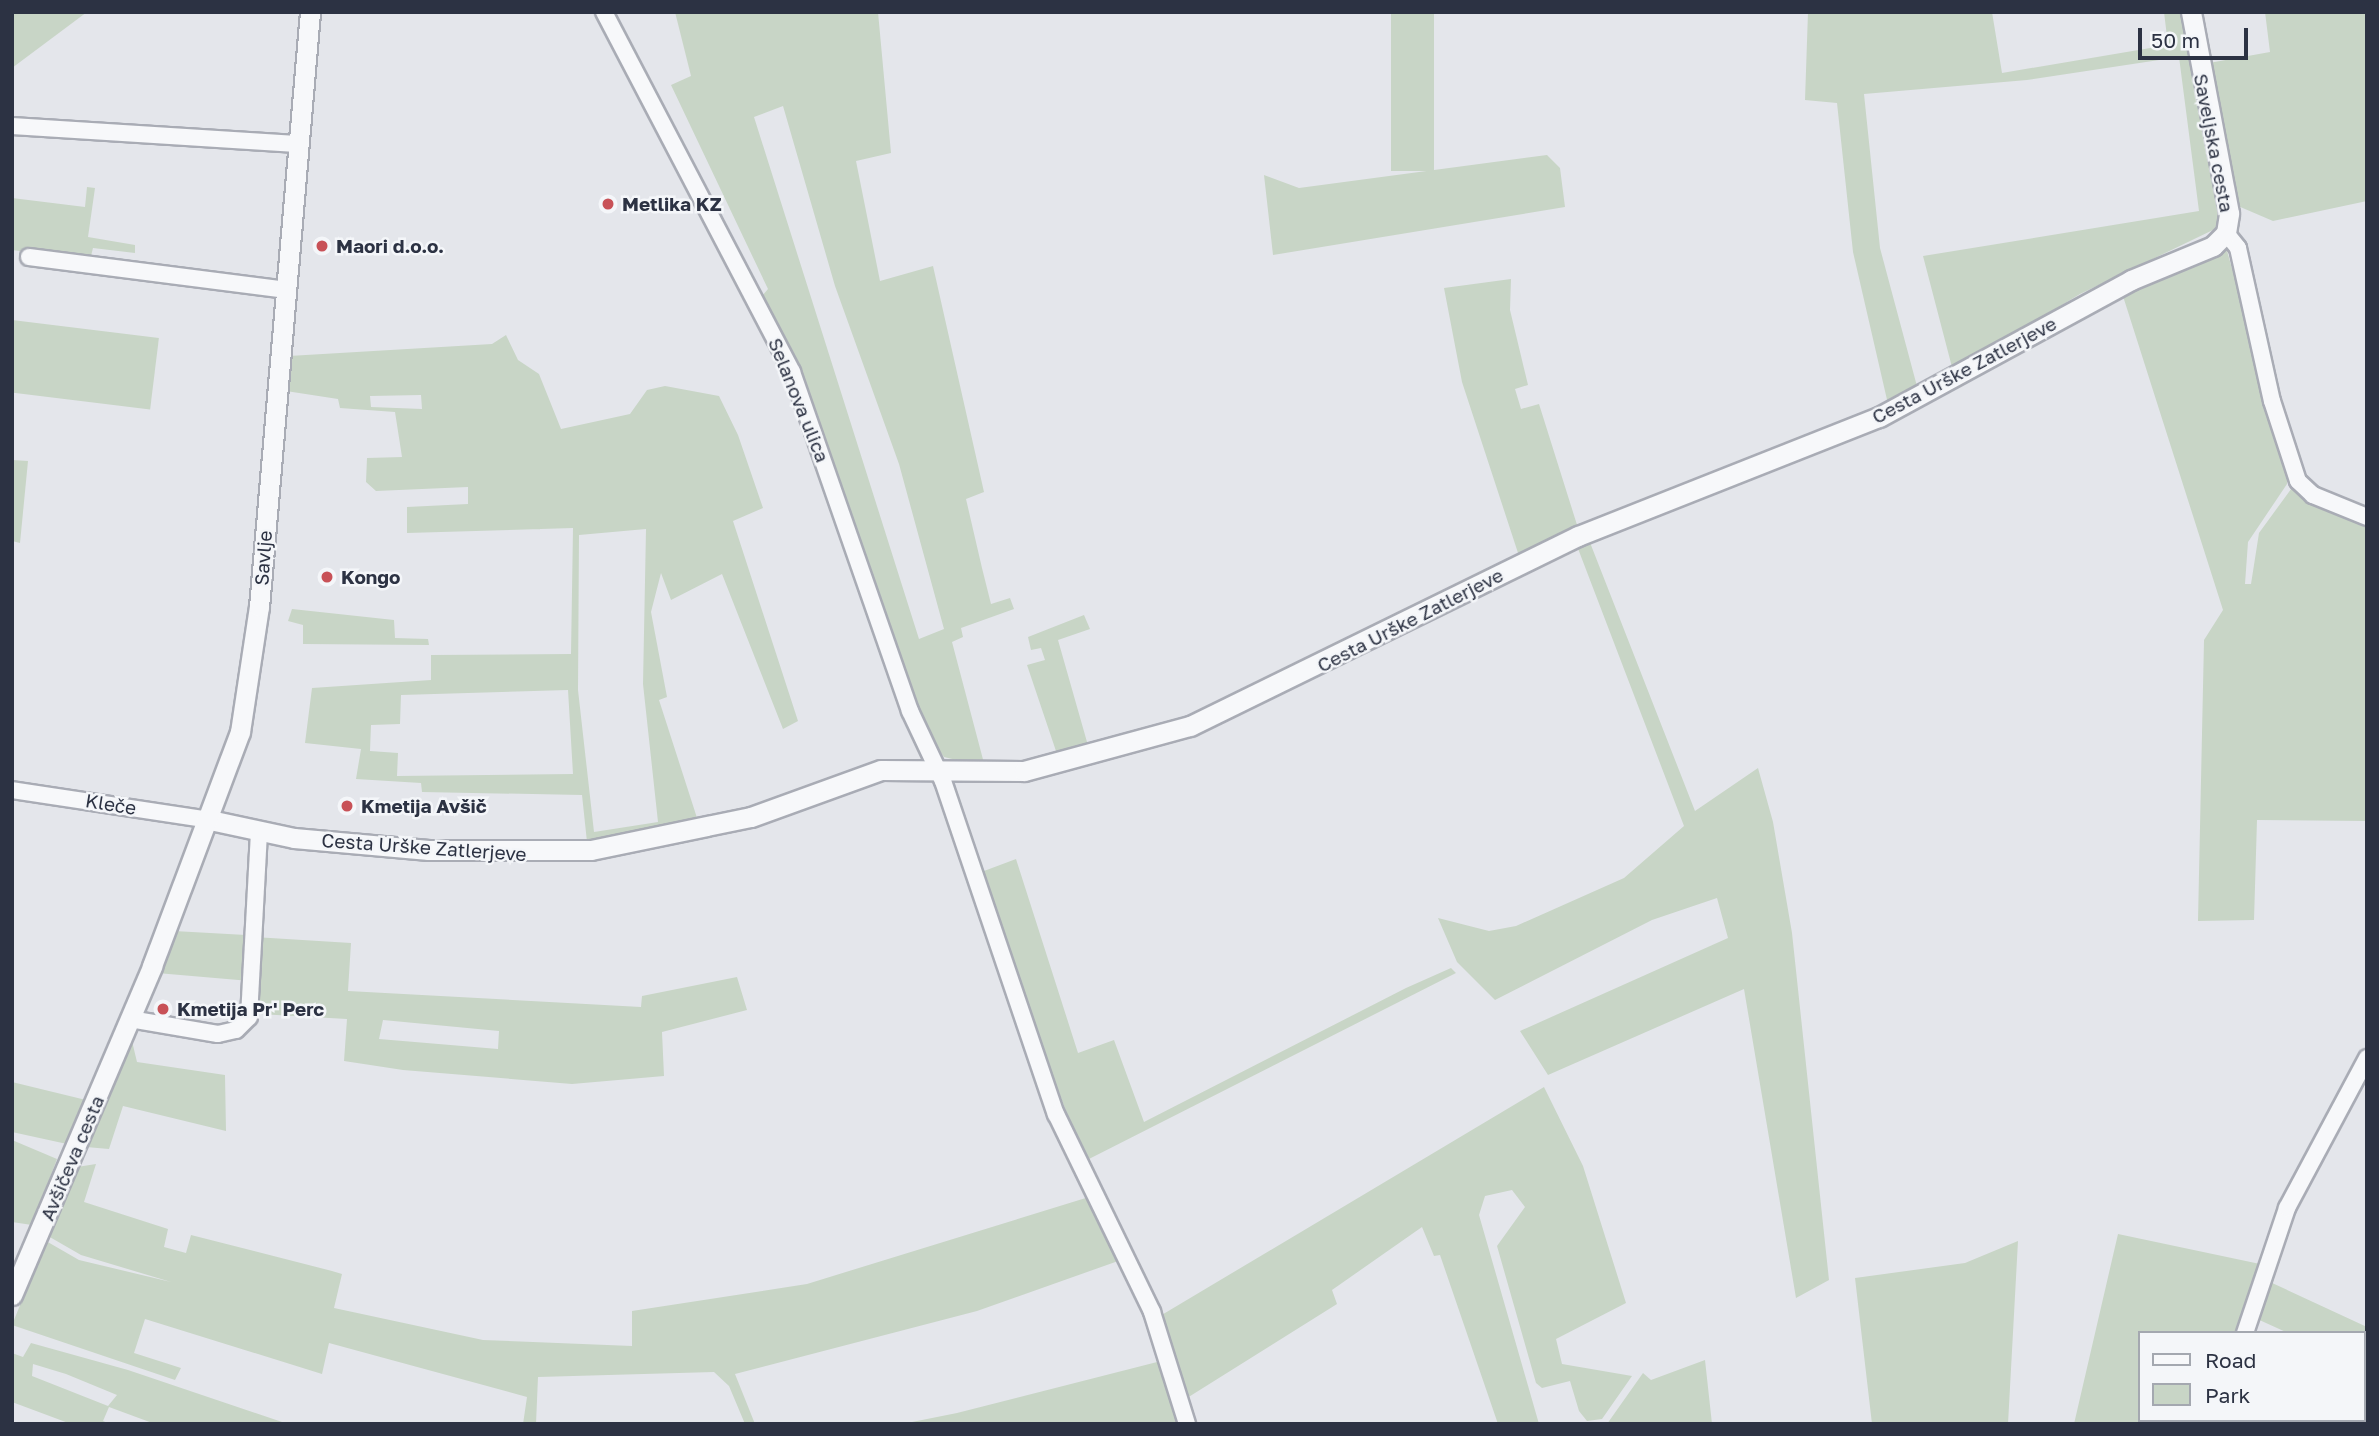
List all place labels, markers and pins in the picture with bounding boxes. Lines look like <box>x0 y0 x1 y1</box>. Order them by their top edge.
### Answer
place label: Metlika KZ <box>622 193 722 215</box>
marker: Metlika KZ <box>600 196 616 212</box>
place label: Maori d.o.o. <box>336 235 444 257</box>
marker: Maori d.o.o. <box>314 238 330 254</box>
place label: Kongo <box>341 566 400 588</box>
marker: Kongo <box>319 569 335 585</box>
place label: Kmetija Avšič <box>361 795 487 817</box>
marker: Kmetija Avšič <box>339 798 355 814</box>
place label: Kmetija Pr' Perc <box>177 998 324 1020</box>
marker: Kmetija Pr' Perc <box>155 1001 171 1017</box>

